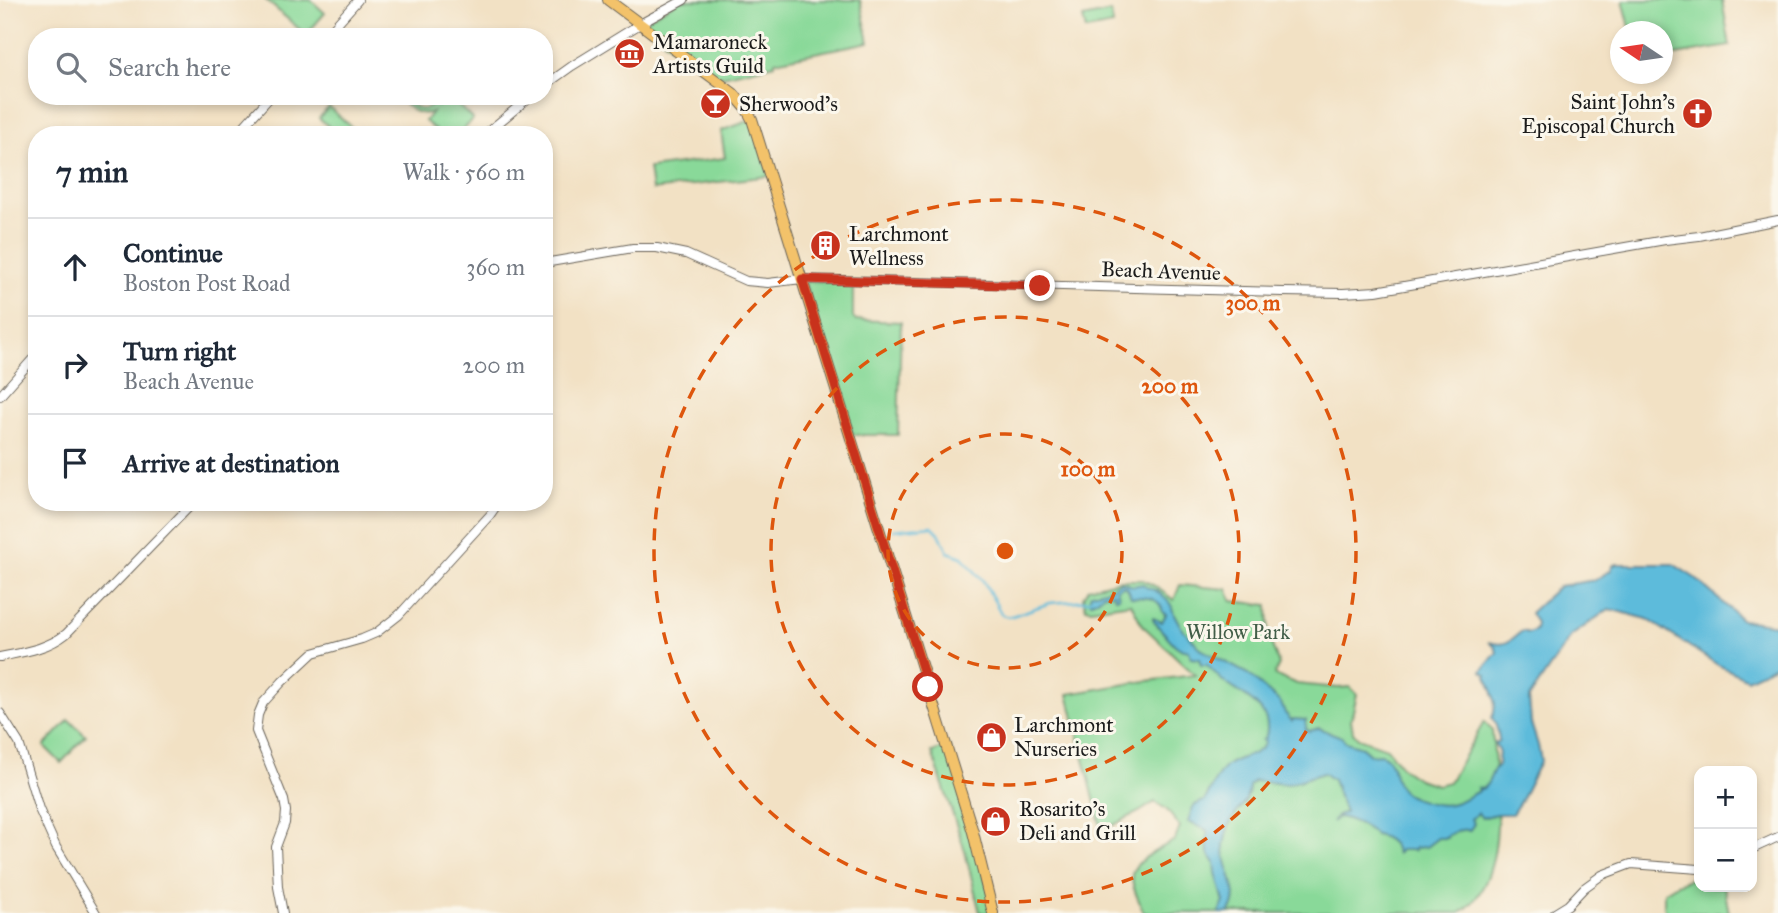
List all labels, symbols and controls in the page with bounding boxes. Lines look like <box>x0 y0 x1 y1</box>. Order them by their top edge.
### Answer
north arrow <box>1610 21 1673 84</box>
search box <box>28 28 553 105</box>
place label: Mamaroneck Artists Guild <box>652 29 768 79</box>
museum icon: Mamaroneck Artists Guild <box>613 37 647 71</box>
icon: search <box>52 48 90 86</box>
text: Search here <box>108 51 231 83</box>
bar icon: Sherwood's <box>699 87 733 121</box>
place label: Saint John's Episcopal Church <box>1521 89 1675 139</box>
place label: Sherwood's <box>739 91 838 117</box>
church icon: Saint John's Episcopal Church <box>1681 97 1715 131</box>
text: 7 min <box>56 154 128 190</box>
text: Walk · 560 m <box>403 158 525 186</box>
place label: Larchmont Wellness <box>849 221 949 271</box>
building icon: Larchmont Wellness <box>809 229 843 263</box>
text: Continue <box>123 237 223 269</box>
icon: ahead <box>56 248 94 286</box>
text: 360 m <box>466 253 525 281</box>
street label: Beach Avenue <box>1101 256 1221 286</box>
text: Boston Post Road <box>123 269 291 297</box>
route end <box>1024 270 1055 301</box>
text: 300 m <box>1225 290 1281 316</box>
text: Turn right <box>123 335 236 367</box>
icon: right <box>56 346 94 384</box>
text: 200 m <box>463 351 525 379</box>
text: Beach Avenue <box>123 367 254 395</box>
text: 200 m <box>1142 373 1199 399</box>
icon: arrive <box>56 444 94 482</box>
text: Arrive at destination <box>123 447 340 479</box>
text: 100 m <box>1061 456 1116 482</box>
centre of rings <box>993 539 1017 563</box>
park label: Willow Park <box>1186 619 1290 645</box>
route start <box>912 671 943 702</box>
place label: Larchmont Nurseries <box>1014 712 1114 762</box>
shop icon: Larchmont Nurseries <box>974 720 1008 754</box>
map controls <box>1694 766 1757 892</box>
button: + <box>1694 766 1757 829</box>
place label: Rosarito's Deli and Grill <box>1019 796 1136 846</box>
shop icon: Rosarito's Deli and Grill <box>979 804 1013 838</box>
button: − <box>1694 829 1757 892</box>

